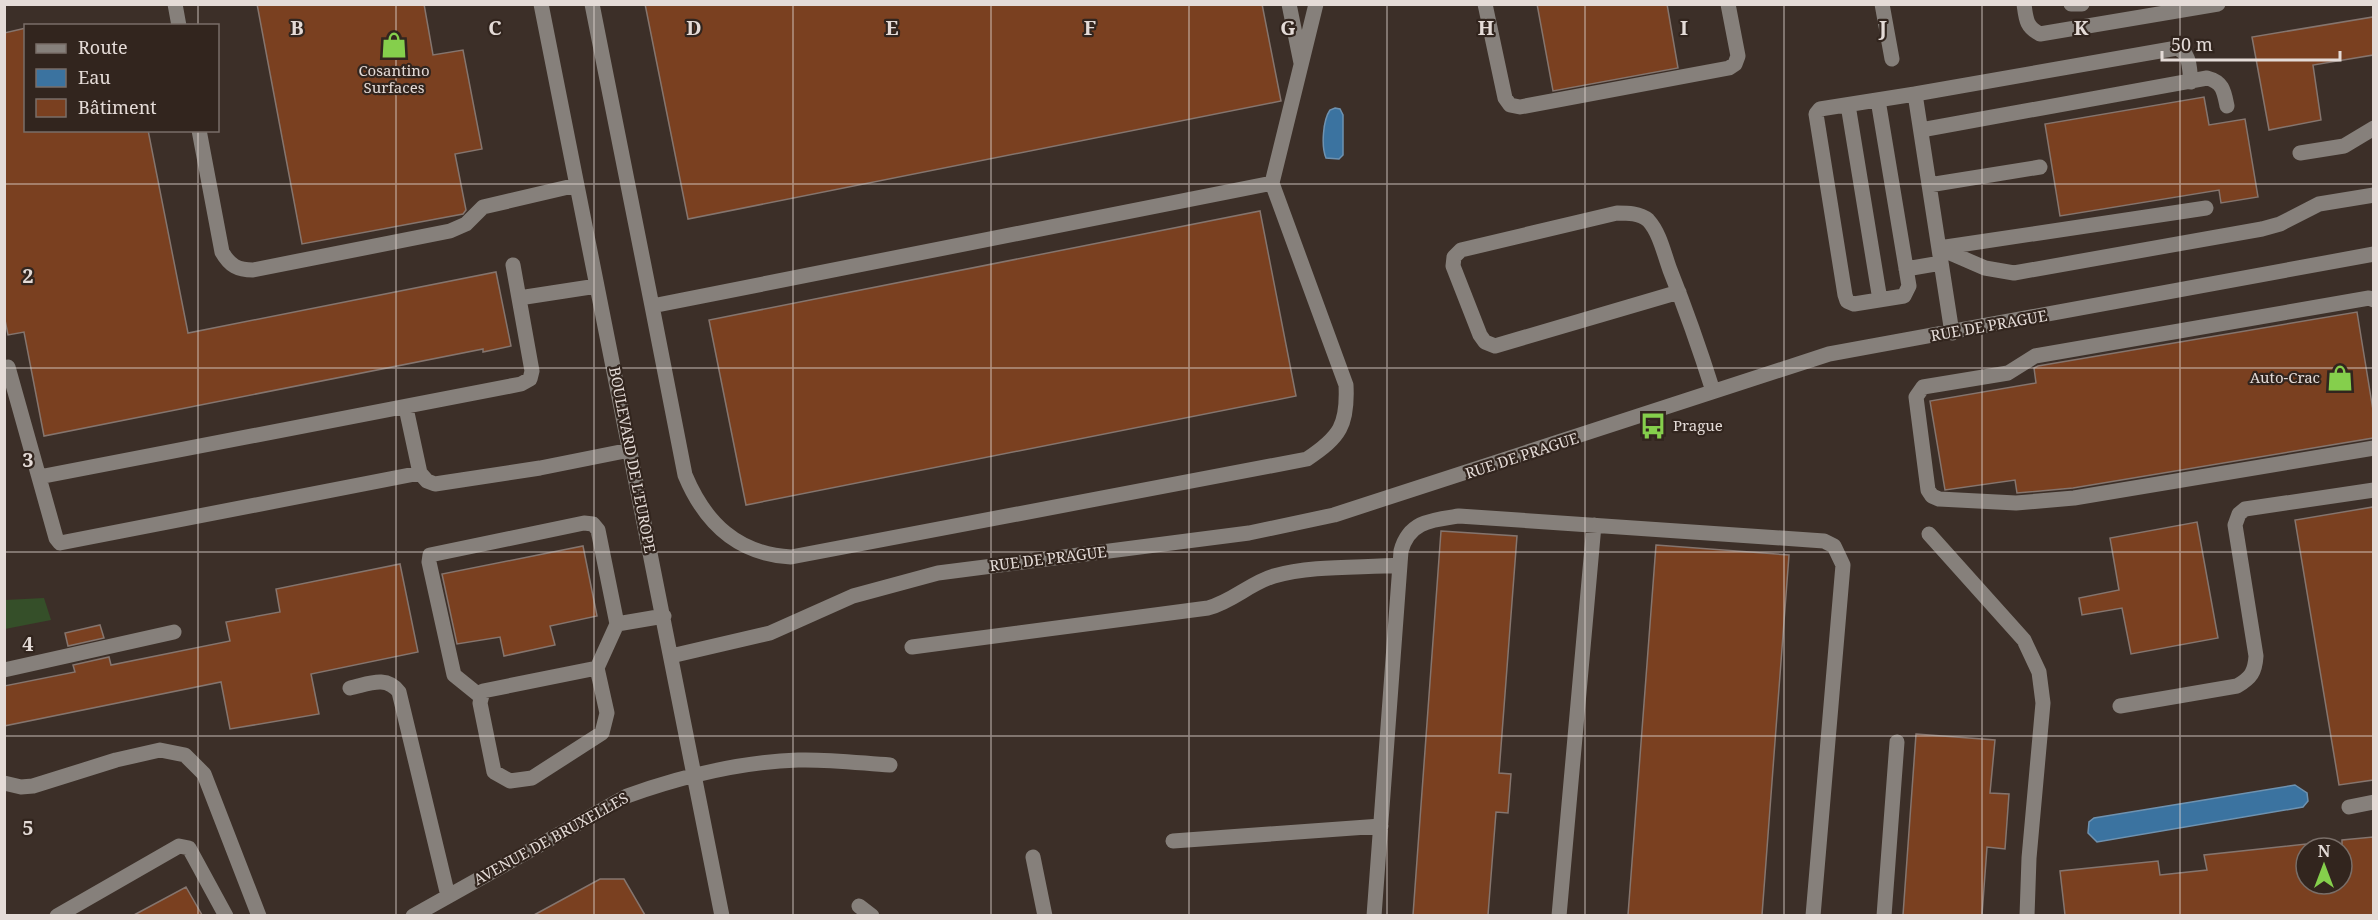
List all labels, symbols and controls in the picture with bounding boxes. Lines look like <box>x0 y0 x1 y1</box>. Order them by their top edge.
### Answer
text: B <box>290 14 304 41</box>
text: C <box>488 14 502 41</box>
text: D <box>686 14 702 41</box>
text: E <box>885 14 899 41</box>
text: F <box>1084 14 1096 41</box>
text: G <box>1280 14 1296 41</box>
text: H <box>1478 14 1494 41</box>
text: I <box>1680 14 1688 41</box>
text: J <box>1878 14 1887 41</box>
text: K <box>2074 14 2089 41</box>
legend <box>24 24 219 132</box>
scale bar <box>2162 24 2340 62</box>
shop icon: Cosantino Surfaces <box>379 30 409 60</box>
text: 50 m <box>2171 32 2213 56</box>
text: Route <box>78 35 128 59</box>
place label: Cosantino Surfaces <box>358 60 430 97</box>
text: Eau <box>78 65 111 89</box>
text: Bâtiment <box>78 95 157 119</box>
text: 2 <box>22 262 34 289</box>
street label: RUE DE PRAGUE <box>1929 305 2049 345</box>
shop icon: Auto-Crac <box>2325 363 2355 393</box>
street label: BOULEVARD DE L'EUROPE <box>605 365 661 555</box>
place label: Auto-Crac <box>2250 367 2320 387</box>
bus stop icon: Prague <box>1638 411 1668 441</box>
place label: Prague <box>1673 415 1723 435</box>
street label: RUE DE PRAGUE <box>1463 427 1581 483</box>
text: 3 <box>22 446 34 473</box>
street label: RUE DE PRAGUE <box>988 541 1108 575</box>
text: 4 <box>22 630 34 657</box>
street label: AVENUE DE BRUXELLES <box>470 787 632 889</box>
text: 5 <box>22 814 34 841</box>
north arrow <box>2294 836 2354 896</box>
text: N <box>2318 840 2331 862</box>

